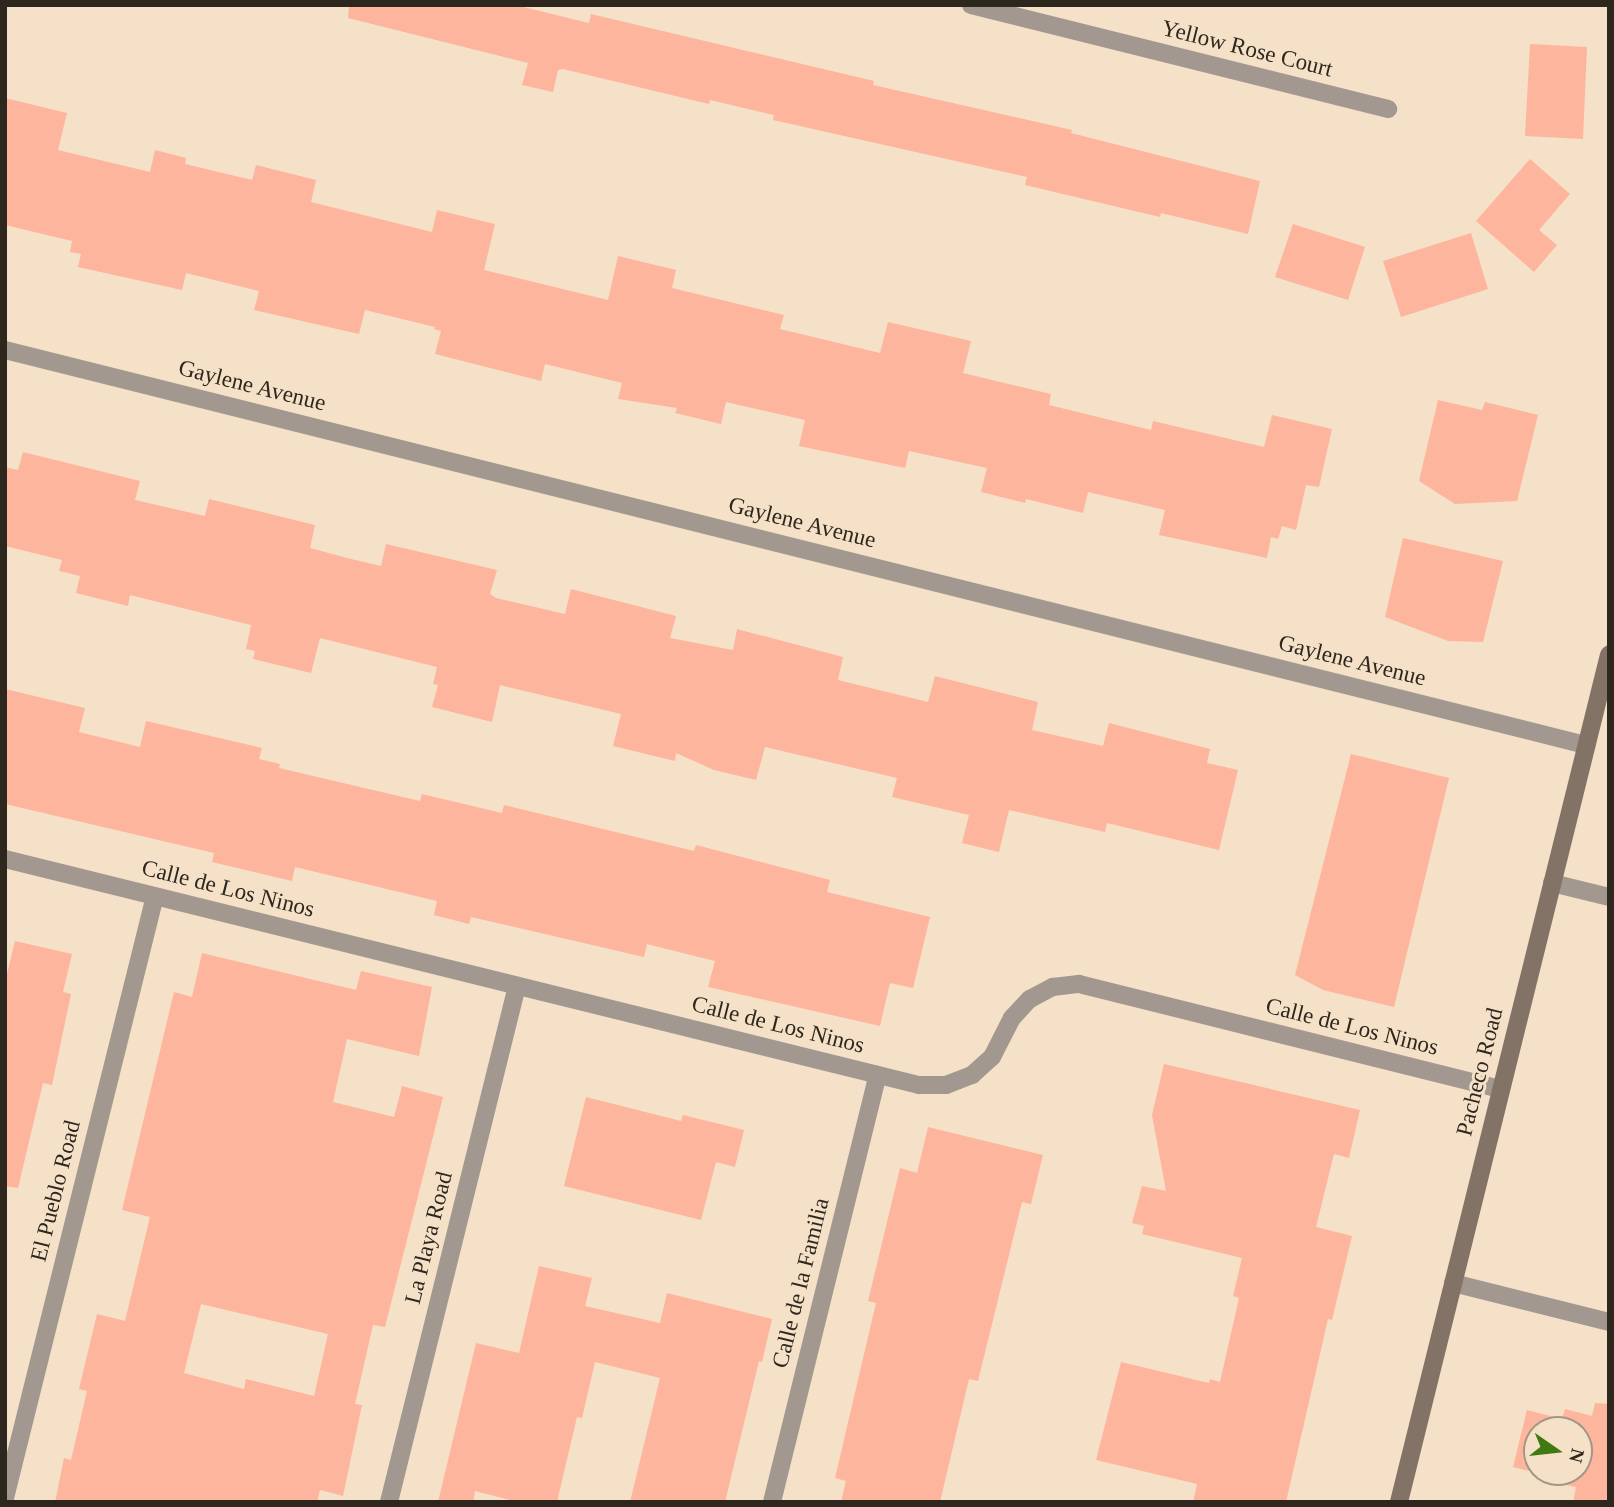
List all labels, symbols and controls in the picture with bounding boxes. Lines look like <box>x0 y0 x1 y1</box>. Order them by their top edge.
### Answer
street label: Yellow Rose Court <box>1159 14 1335 84</box>
street label: Gaylene Avenue <box>175 354 329 418</box>
street label: Gaylene Avenue <box>725 491 879 555</box>
street label: Gaylene Avenue <box>1275 629 1429 693</box>
street label: Calle de Los Ninos <box>139 854 317 924</box>
street label: Calle de Los Ninos <box>689 990 867 1060</box>
street label: Calle de Los Ninos <box>1263 992 1441 1062</box>
street label: Pacheco Road <box>1451 1005 1509 1139</box>
street label: El Pueblo Road <box>25 1118 87 1264</box>
street label: La Playa Road <box>399 1169 459 1307</box>
street label: Calle de la Familia <box>767 1195 835 1371</box>
north arrow <box>1523 1416 1593 1486</box>
text: N <box>1565 1447 1589 1465</box>

